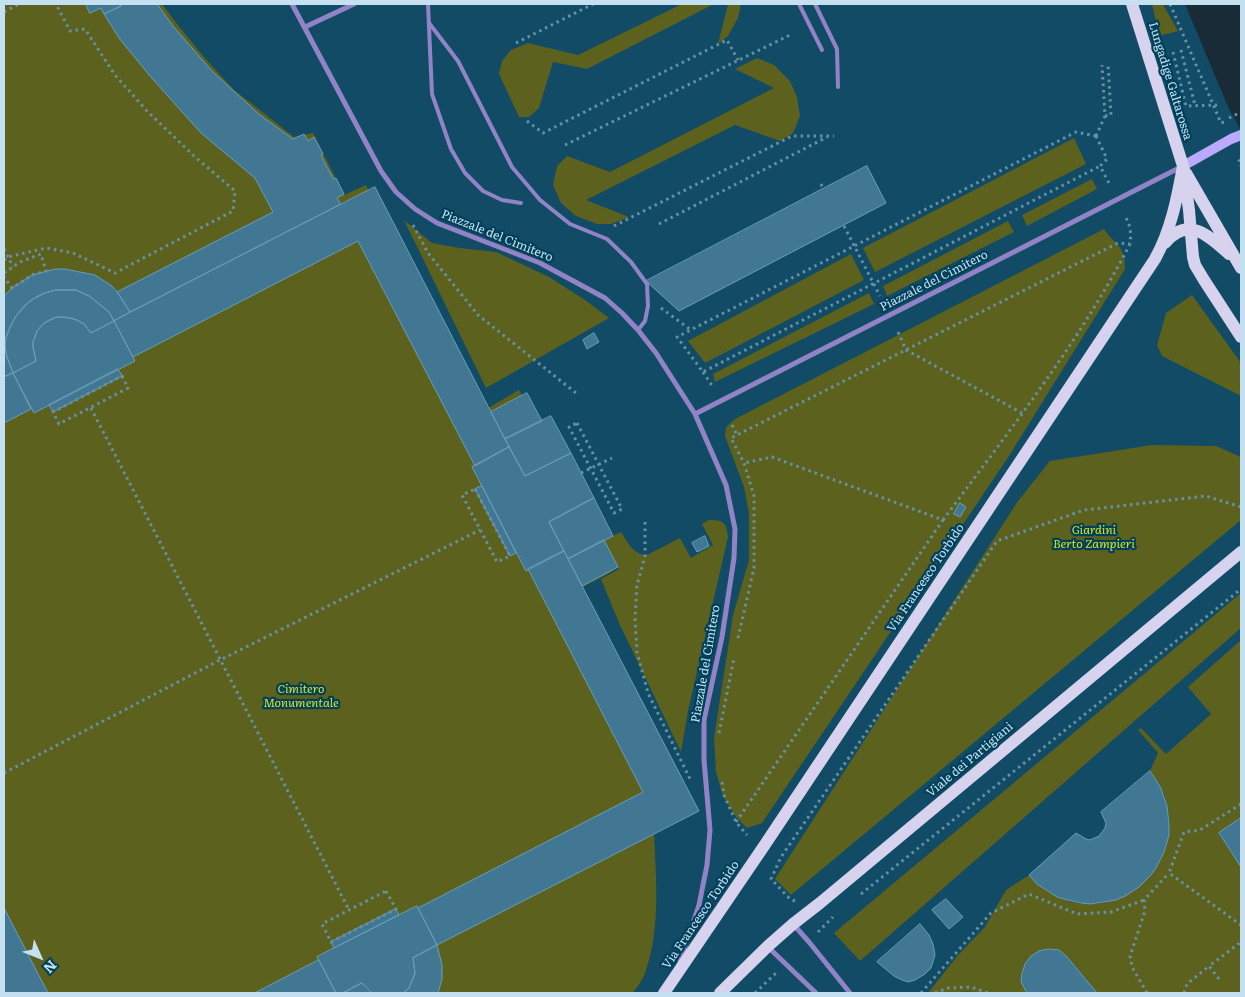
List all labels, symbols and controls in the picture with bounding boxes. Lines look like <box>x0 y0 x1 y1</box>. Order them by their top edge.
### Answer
street label: Lungadige Galtarossa <box>1145 20 1195 142</box>
street label: Piazzale del Cimitero <box>439 207 555 265</box>
street label: Piazzale del Cimitero <box>878 248 990 314</box>
street label: Via Francesco Torbido <box>884 521 968 635</box>
park label: Giardini Berto Zampieri <box>1053 523 1135 551</box>
street label: Piazzale del Cimitero <box>689 604 723 724</box>
park label: Cimitero Monumentale <box>263 682 339 710</box>
street label: Viale dei Partigiani <box>924 720 1016 800</box>
street label: Via Francesco Torbido <box>659 858 743 972</box>
north arrow <box>15 932 65 982</box>
text: N <box>40 956 62 979</box>

